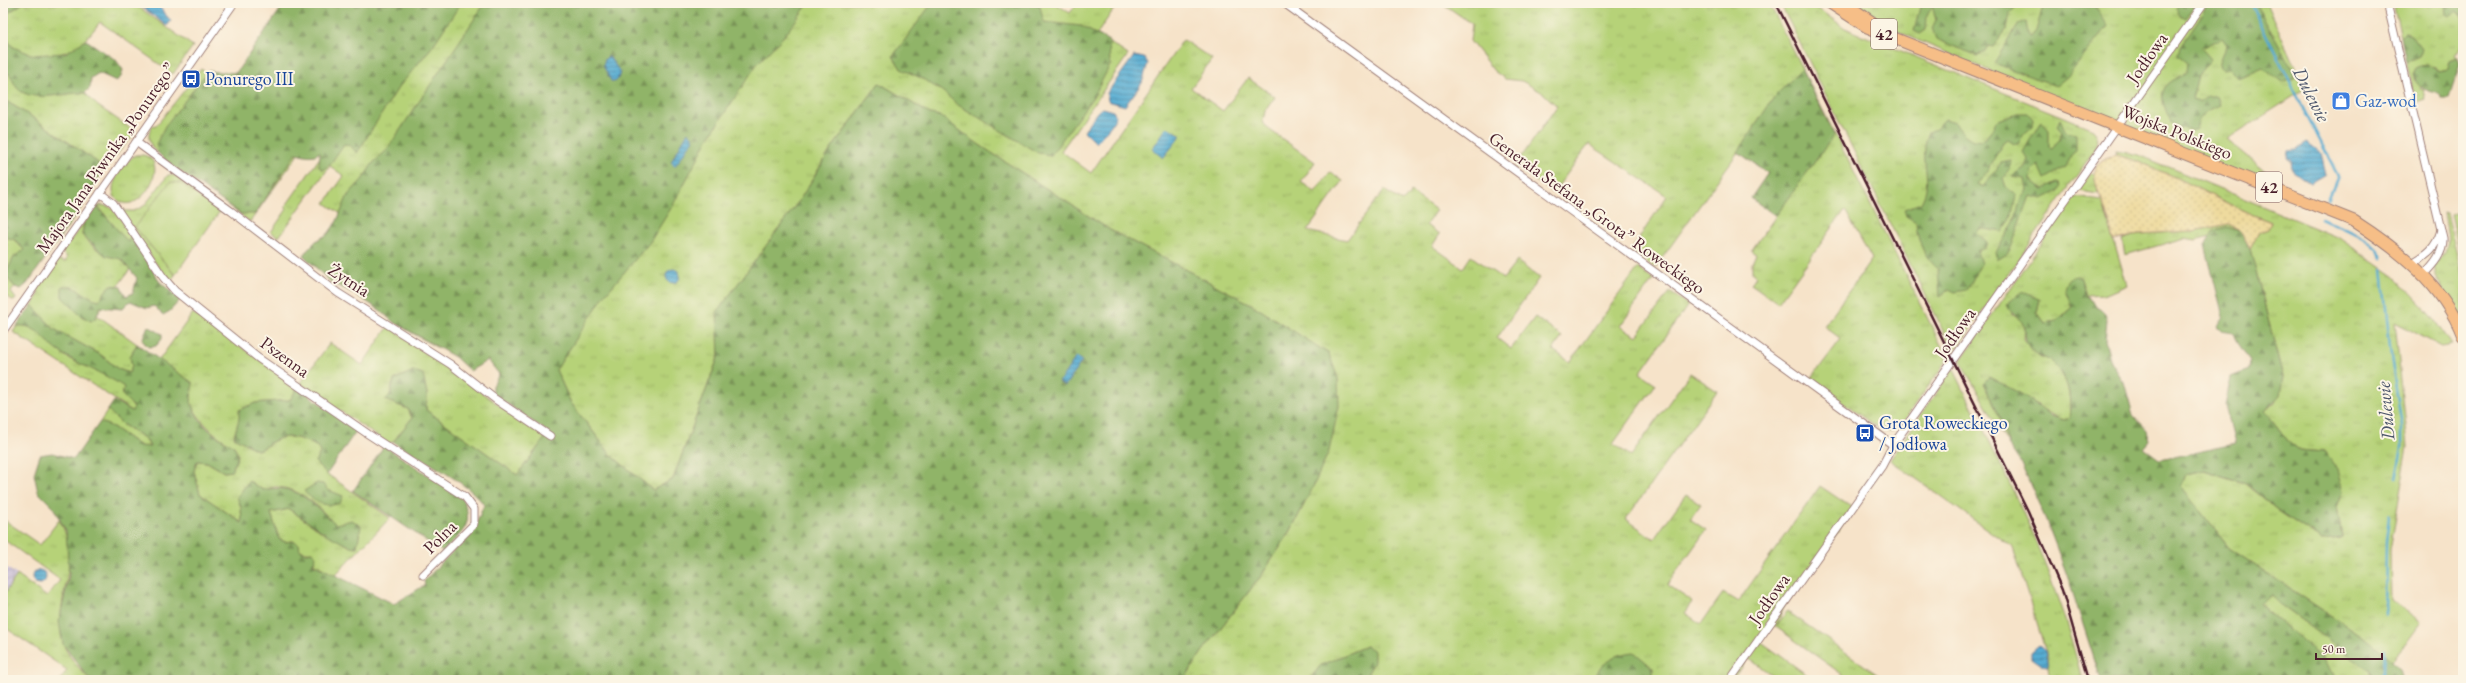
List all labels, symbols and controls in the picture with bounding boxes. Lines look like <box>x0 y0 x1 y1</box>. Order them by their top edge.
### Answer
road number: 42 <box>1871 19 1897 49</box>
street label: Jodłowa <box>2120 27 2173 89</box>
street label: Majora Jana Piwnika „Ponurego” <box>31 58 180 258</box>
water label: Dulewie <box>2287 61 2336 127</box>
place label: Ponurego III <box>205 67 294 90</box>
bus stop icon: Ponurego III <box>180 68 202 90</box>
place label: Gaz-wod <box>2355 89 2417 112</box>
shop icon: Gaz-wod <box>2330 90 2352 112</box>
street label: Wojska Polskiego <box>2119 99 2236 164</box>
street label: Generała Stefana „Grota” Roweckiego <box>1484 126 1710 299</box>
road number: 42 <box>2256 172 2282 202</box>
street label: Żytnia <box>324 258 375 302</box>
street label: Jodłowa <box>1928 302 1981 364</box>
street label: Pszenna <box>256 331 315 383</box>
water label: Dulewie <box>2370 380 2401 442</box>
place label: Grota Roweckiego / Jodłowa <box>1879 411 2008 455</box>
bus stop icon: Grota Roweckiego / Jodłowa <box>1854 422 1876 444</box>
street label: Polna <box>418 514 462 558</box>
street label: Jodłowa <box>1742 568 1795 630</box>
scale bar <box>2316 635 2382 661</box>
text: 50 m <box>2322 641 2346 657</box>

